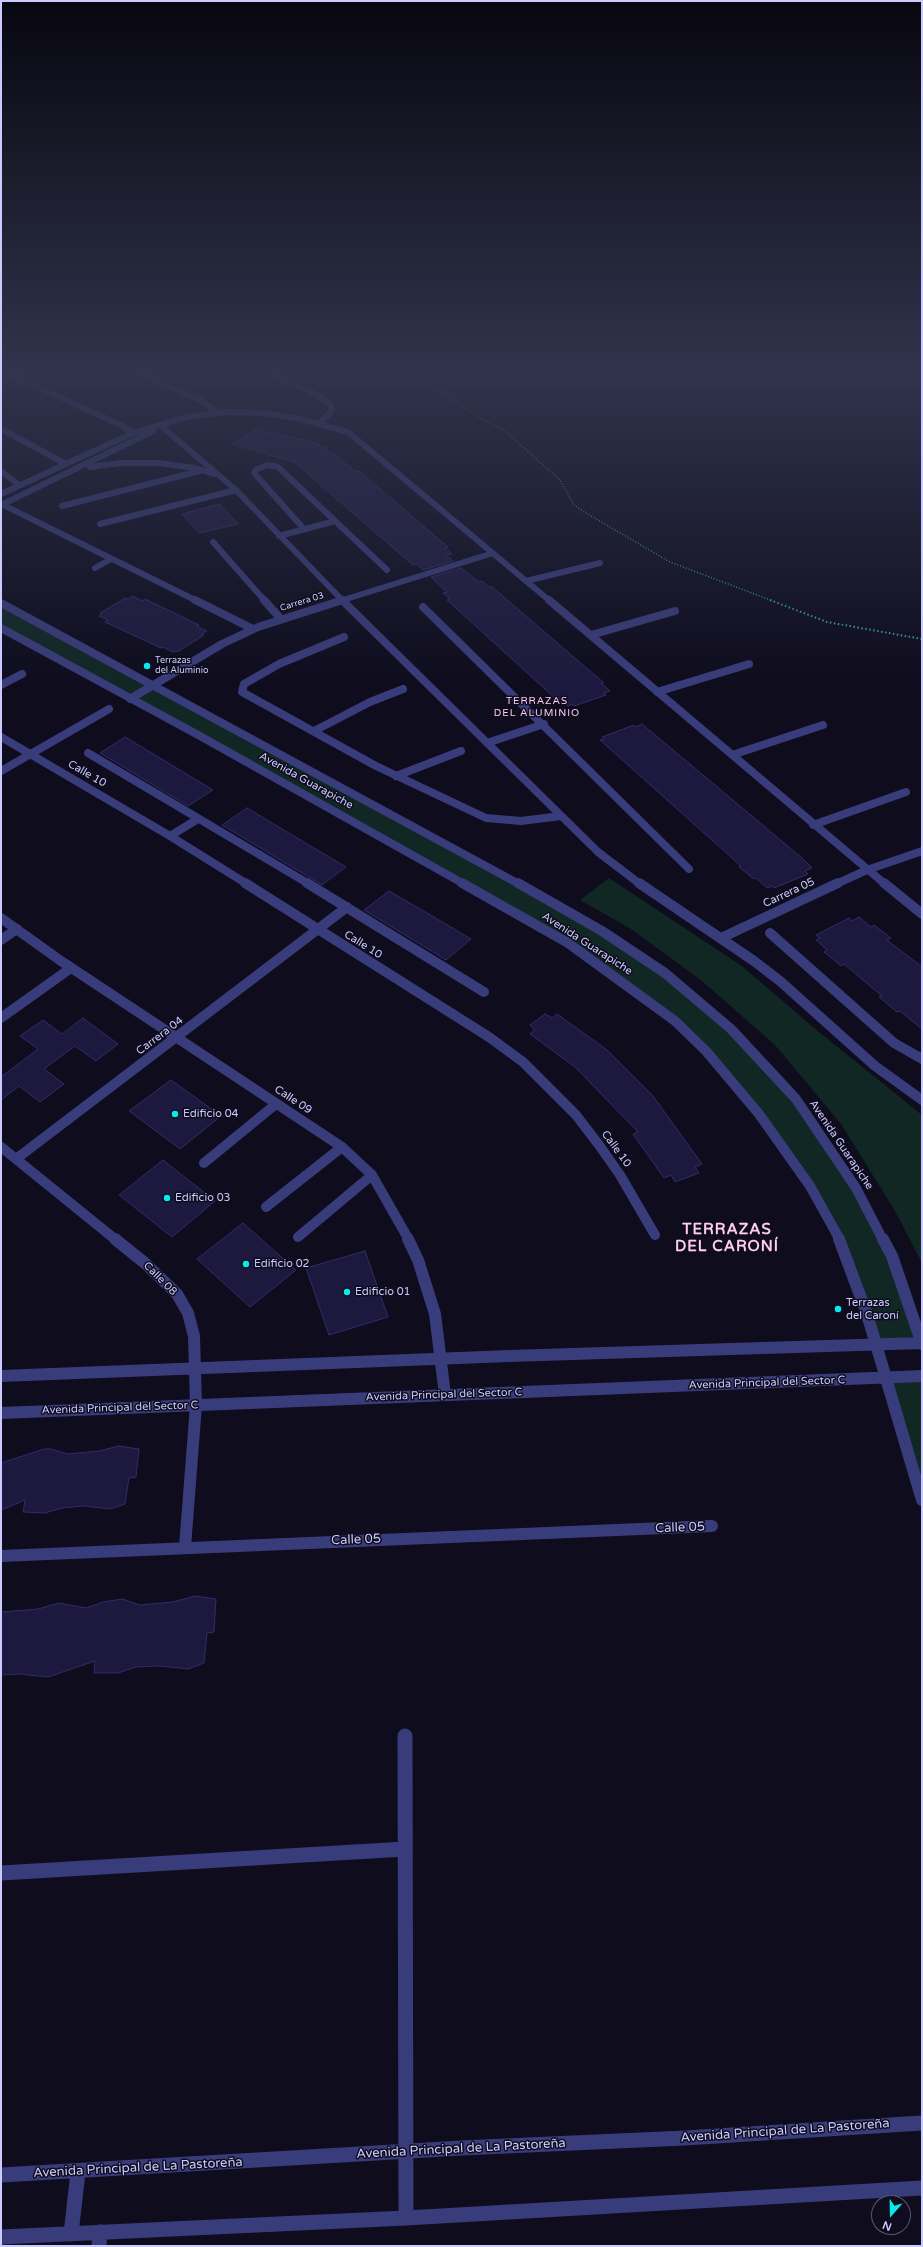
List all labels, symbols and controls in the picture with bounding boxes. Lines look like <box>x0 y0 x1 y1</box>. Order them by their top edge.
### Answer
street label: Carrera 03 <box>279 590 325 614</box>
place label: Terrazas del Aluminio <box>155 656 208 677</box>
marker: Terrazas del Aluminio <box>142 661 152 671</box>
district label: TERRAZAS DEL ALUMINIO <box>494 695 580 718</box>
street label: Avenida Guarapiche <box>257 750 355 812</box>
street label: Calle 10 <box>65 758 109 790</box>
street label: Carrera 05 <box>761 875 817 911</box>
street label: Avenida Guarapiche <box>539 910 635 978</box>
street label: Calle 10 <box>342 928 384 962</box>
street label: Carrera 04 <box>134 1014 186 1058</box>
street label: Calle 09 <box>272 1083 314 1117</box>
street label: Avenida Guarapiche <box>806 1098 876 1192</box>
place label: Edificio 04 <box>183 1107 239 1121</box>
marker: Edificio 04 <box>170 1109 180 1119</box>
street label: Calle 10 <box>598 1128 634 1170</box>
place label: Edificio 03 <box>175 1191 231 1205</box>
marker: Edificio 03 <box>162 1193 172 1203</box>
district label: TERRAZAS DEL CARONÍ <box>675 1221 779 1256</box>
place label: Edificio 02 <box>254 1257 310 1271</box>
street label: Calle 08 <box>140 1259 180 1299</box>
marker: Edificio 02 <box>241 1259 251 1269</box>
place label: Edificio 01 <box>355 1285 411 1299</box>
marker: Edificio 01 <box>342 1287 352 1297</box>
place label: Terrazas del Caroní <box>846 1296 899 1322</box>
marker: Terrazas del Caroní <box>833 1304 843 1314</box>
street label: Avenida Principal del Sector C <box>688 1374 846 1392</box>
street label: Avenida Principal del Sector C <box>365 1386 523 1404</box>
street label: Avenida Principal del Sector C <box>41 1399 199 1417</box>
street label: Calle 05 <box>655 1519 705 1537</box>
street label: Calle 05 <box>331 1531 381 1549</box>
street label: Avenida Principal de La Pastoreña <box>680 2116 890 2146</box>
street label: Avenida Principal de La Pastoreña <box>356 2136 566 2162</box>
street label: Avenida Principal de La Pastoreña <box>33 2155 243 2181</box>
north arrow <box>871 2195 911 2235</box>
text: N <box>881 2218 893 2233</box>

